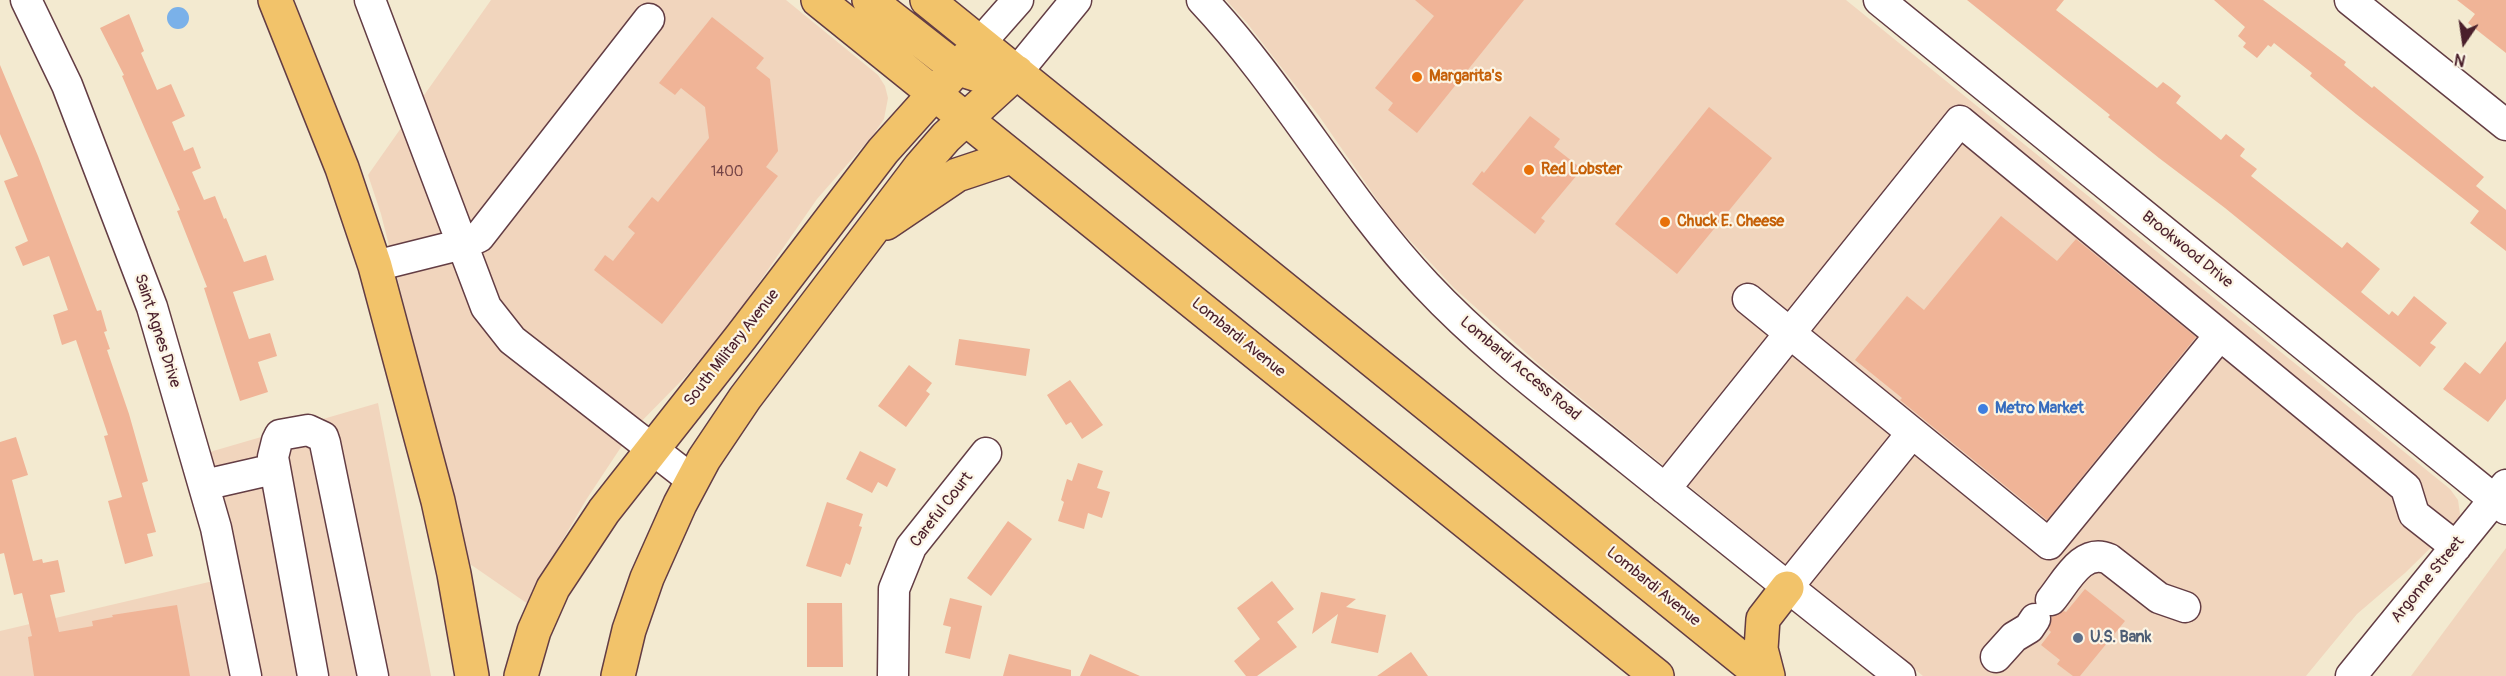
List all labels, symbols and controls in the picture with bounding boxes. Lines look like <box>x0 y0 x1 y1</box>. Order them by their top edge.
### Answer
north arrow <box>2434 12 2494 72</box>
text: N <box>2452 49 2467 71</box>
place label: Margarita's <box>1429 67 1502 87</box>
marker: Margarita's <box>1410 70 1424 84</box>
place label: Red Lobster <box>1541 160 1622 180</box>
marker: Red Lobster <box>1522 163 1536 177</box>
house number: 1400 <box>711 164 743 180</box>
street label: Brookwood Drive <box>2138 207 2236 293</box>
place label: Chuck E. Cheese <box>1677 212 1784 232</box>
marker: Chuck E. Cheese <box>1658 215 1672 229</box>
street label: Saint Agnes Drive <box>130 272 184 390</box>
street label: South Military Avenue <box>680 286 784 410</box>
street label: Lombardi Avenue <box>1187 294 1289 382</box>
street label: Lombardi Access Road <box>1456 313 1584 425</box>
place label: Metro Market <box>1995 399 2084 419</box>
marker: Metro Market <box>1976 402 1990 416</box>
street label: Careful Court <box>907 468 977 552</box>
street label: Argonne Street <box>2387 533 2469 627</box>
street label: Lombardi Avenue <box>1602 543 1704 631</box>
place label: U.S. Bank <box>2090 628 2151 648</box>
marker: U.S. Bank <box>2071 631 2085 645</box>

